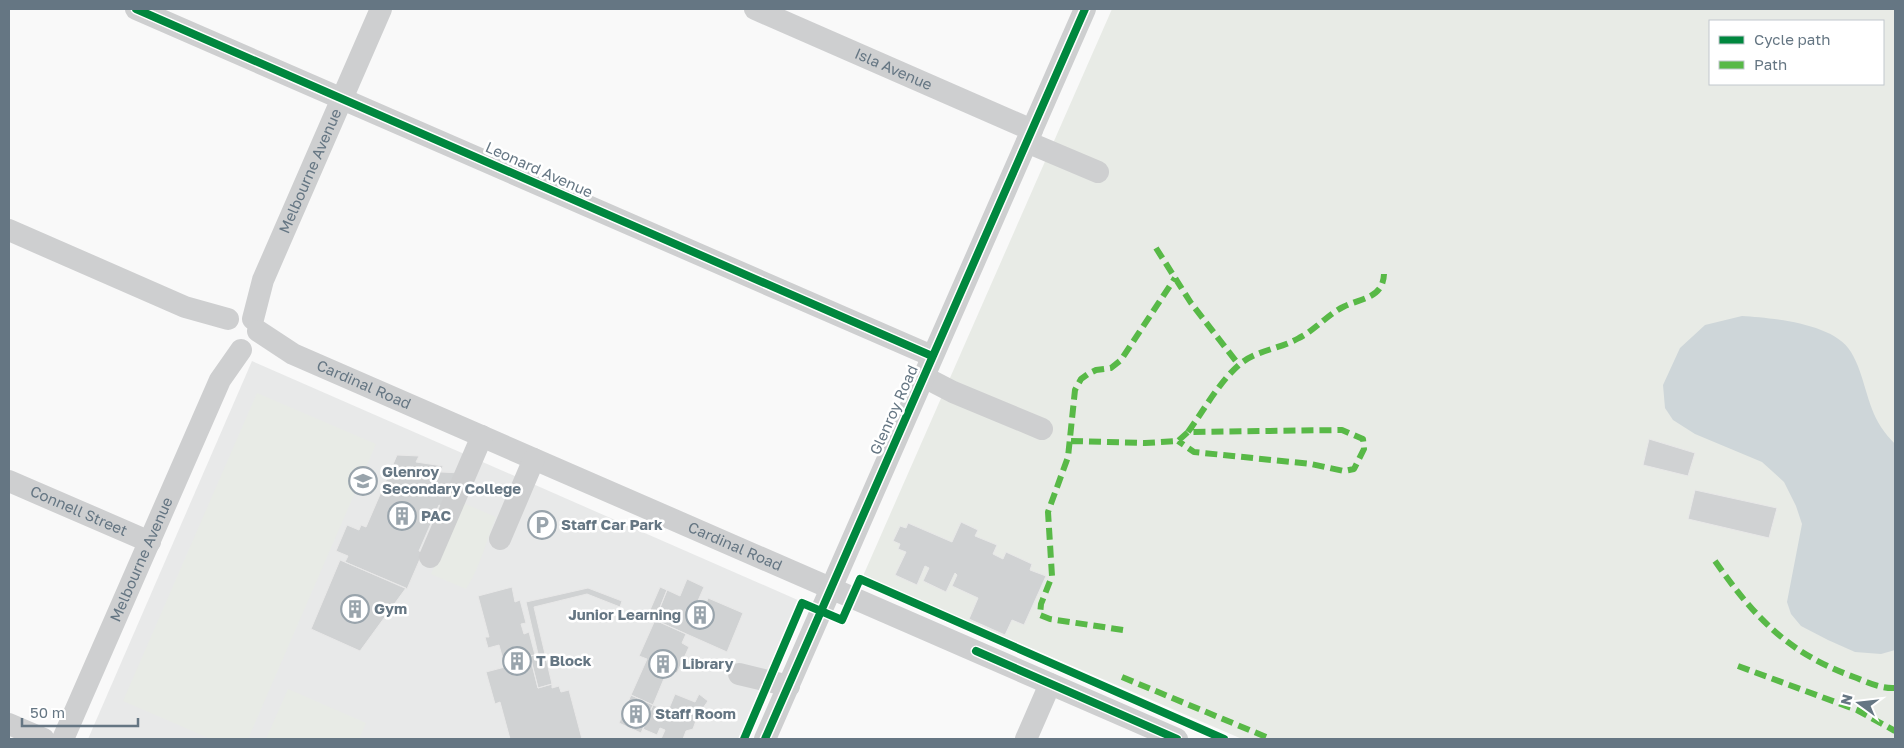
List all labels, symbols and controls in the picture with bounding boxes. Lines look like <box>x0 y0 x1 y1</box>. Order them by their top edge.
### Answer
legend <box>1709 20 1884 85</box>
text: Cycle path <box>1754 30 1830 48</box>
street label: Isla Avenue <box>852 44 936 93</box>
text: Path <box>1754 55 1787 73</box>
street label: Melbourne Avenue <box>274 105 345 236</box>
street label: Leonard Avenue <box>483 137 596 201</box>
street label: Cardinal Road <box>314 356 414 412</box>
street label: Glenroy Road <box>865 362 921 457</box>
place label: Glenroy Secondary College <box>382 462 521 497</box>
school or university icon: Glenroy Secondary College <box>348 466 378 496</box>
street label: Connell Street <box>28 481 131 539</box>
street label: Melbourne Avenue <box>105 494 176 624</box>
building icon: PAC <box>387 501 417 531</box>
place label: PAC <box>421 506 451 524</box>
parking icon: Staff Car Park <box>527 510 557 540</box>
place label: Staff Car Park <box>561 515 663 533</box>
street label: Cardinal Road <box>686 517 785 574</box>
building icon: Gym <box>340 594 370 624</box>
place label: Gym <box>374 599 407 617</box>
building icon: Junior Learning <box>685 600 715 630</box>
place label: Junior Learning <box>568 605 681 623</box>
building icon: T Block <box>502 646 532 676</box>
building icon: Library <box>648 649 678 679</box>
place label: T Block <box>536 651 592 669</box>
place label: Library <box>682 654 733 672</box>
north arrow <box>1834 678 1884 728</box>
text: N <box>1836 692 1856 707</box>
scale bar <box>22 696 139 728</box>
building icon: Staff Room <box>621 699 651 729</box>
text: 50 m <box>30 703 65 721</box>
place label: Staff Room <box>655 704 736 722</box>

